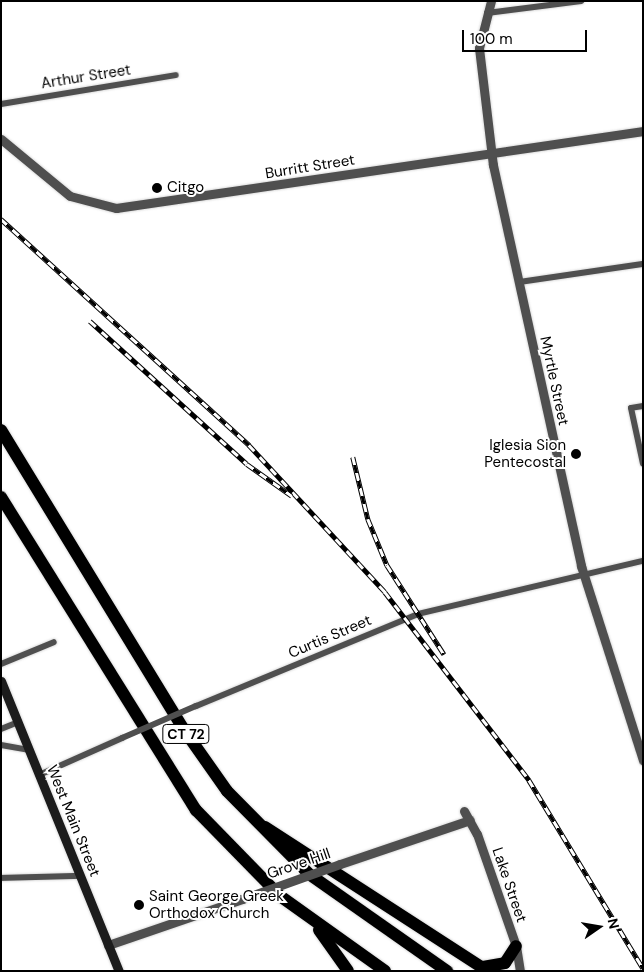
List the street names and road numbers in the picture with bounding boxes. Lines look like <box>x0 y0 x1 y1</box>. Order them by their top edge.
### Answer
street label: Arthur Street <box>40 61 132 93</box>
street label: Burritt Street <box>264 151 356 183</box>
street label: Myrtle Street <box>536 335 572 427</box>
street label: Curtis Street <box>286 611 374 663</box>
road number: CT 72 <box>162 722 210 746</box>
street label: West Main Street <box>42 763 104 879</box>
street label: Grove Hill <box>265 845 333 883</box>
street label: Lake Street <box>488 845 530 925</box>

